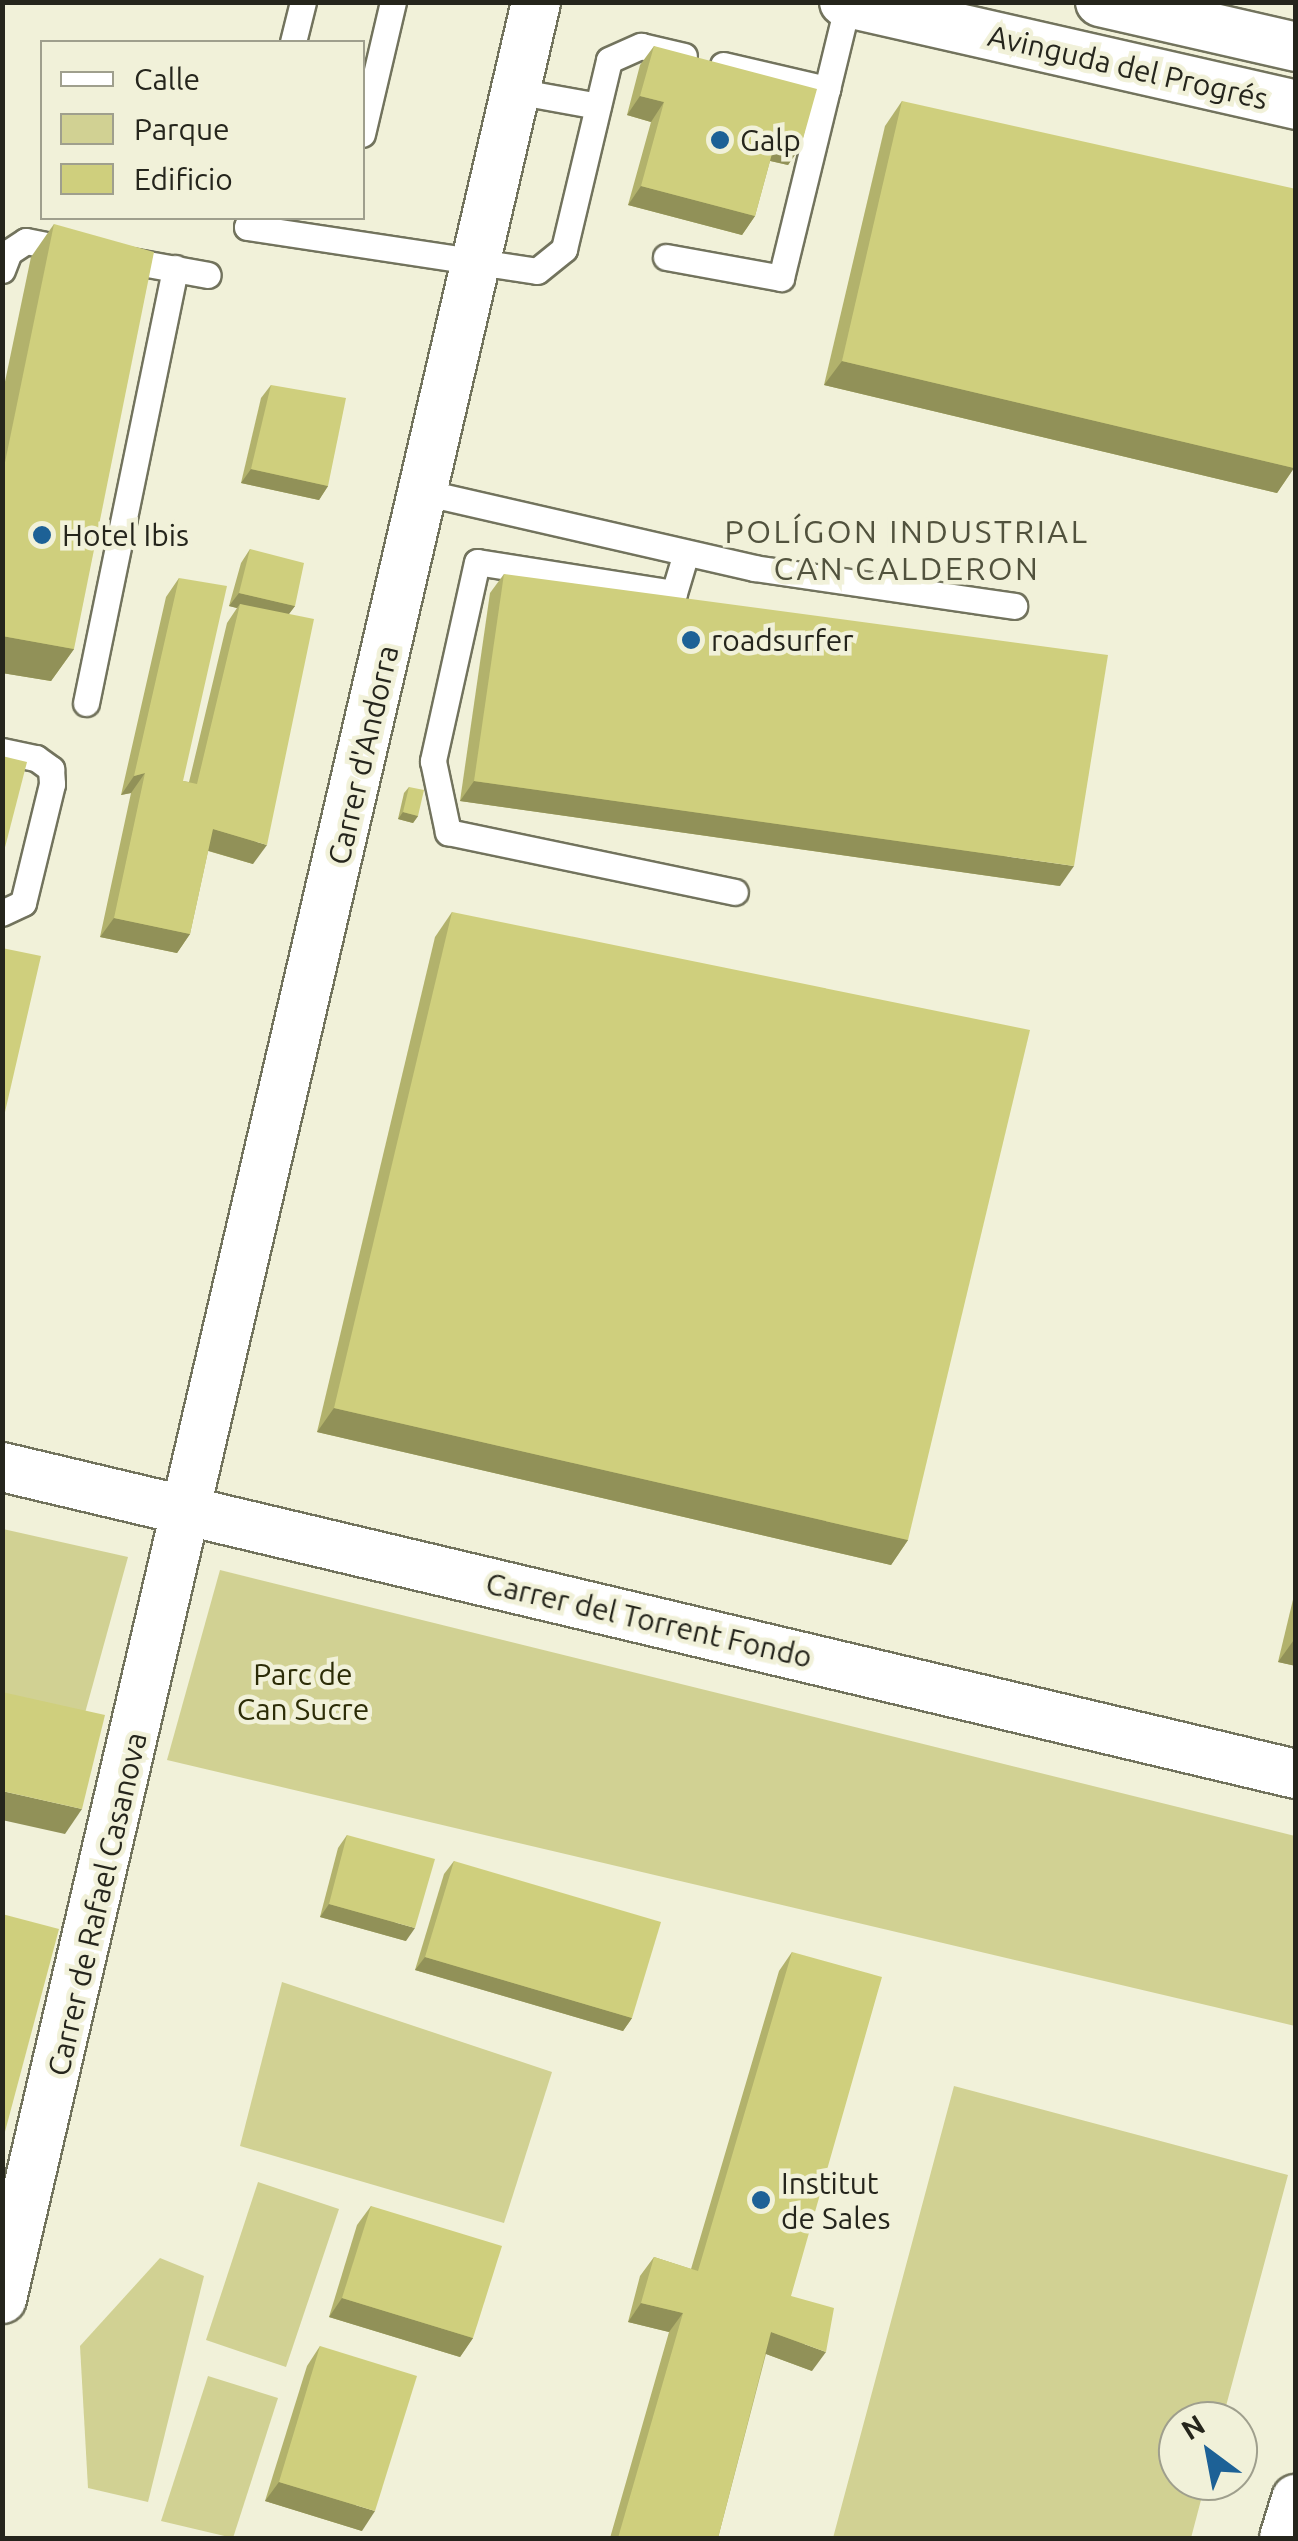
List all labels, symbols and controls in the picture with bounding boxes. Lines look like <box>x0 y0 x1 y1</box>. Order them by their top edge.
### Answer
street label: Avinguda del Progrés <box>985 17 1271 117</box>
legend <box>40 40 365 220</box>
text: Calle <box>134 62 200 96</box>
text: Parque <box>134 112 230 146</box>
place label: Galp <box>740 122 801 158</box>
marker: Galp <box>709 129 731 151</box>
text: Edificio <box>134 162 233 196</box>
district label: POLÍGON INDUSTRIAL CAN CALDERON <box>725 513 1089 588</box>
place label: Hotel Ibis <box>62 517 189 553</box>
marker: Hotel Ibis <box>31 524 53 546</box>
place label: roadsurfer <box>711 622 854 658</box>
marker: roadsurfer <box>680 629 702 651</box>
street label: Carrer d'Andorra <box>320 642 406 868</box>
street label: Carrer del Torrent Fondo <box>482 1565 816 1675</box>
park label: Parc de Can Sucre <box>237 1656 369 1726</box>
street label: Carrer de Rafael Casanova <box>40 1729 154 2079</box>
place label: Institut de Sales <box>781 2165 891 2236</box>
marker: Institut de Sales <box>750 2189 772 2211</box>
north arrow <box>1158 2401 1258 2501</box>
text: N <box>1176 2408 1210 2446</box>

